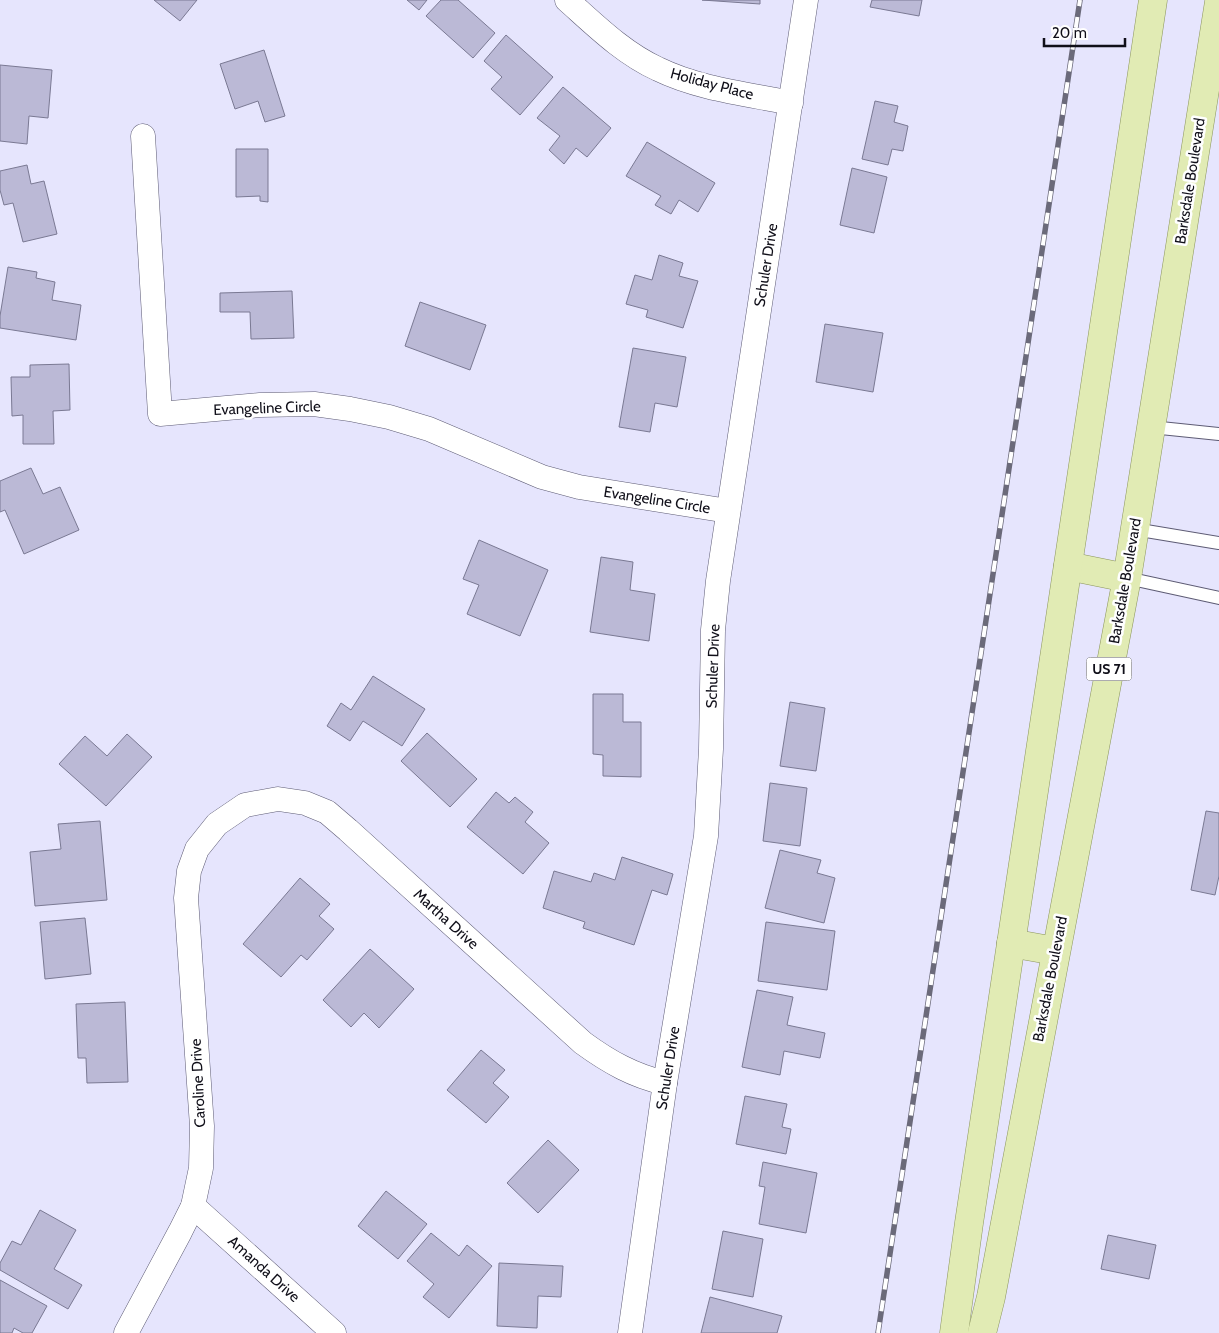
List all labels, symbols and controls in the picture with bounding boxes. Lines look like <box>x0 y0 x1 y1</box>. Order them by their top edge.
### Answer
scale bar <box>1044 15 1125 47</box>
text: 20 m <box>1052 24 1087 42</box>
street label: Holiday Place <box>669 64 756 104</box>
street label: Barksdale Boulevard <box>1171 117 1209 245</box>
street label: Schuler Drive <box>751 222 782 308</box>
street label: Evangeline Circle <box>213 397 321 419</box>
street label: Evangeline Circle <box>602 483 712 517</box>
street label: Barksdale Boulevard <box>1105 517 1145 645</box>
street label: Schuler Drive <box>703 623 723 709</box>
road number: US 71 <box>1086 658 1132 681</box>
street label: Martha Drive <box>410 885 483 953</box>
street label: Barksdale Boulevard <box>1029 915 1071 1043</box>
street label: Schuler Drive <box>653 1025 684 1111</box>
street label: Caroline Drive <box>187 1038 209 1128</box>
street label: Amanda Drive <box>224 1232 304 1306</box>

